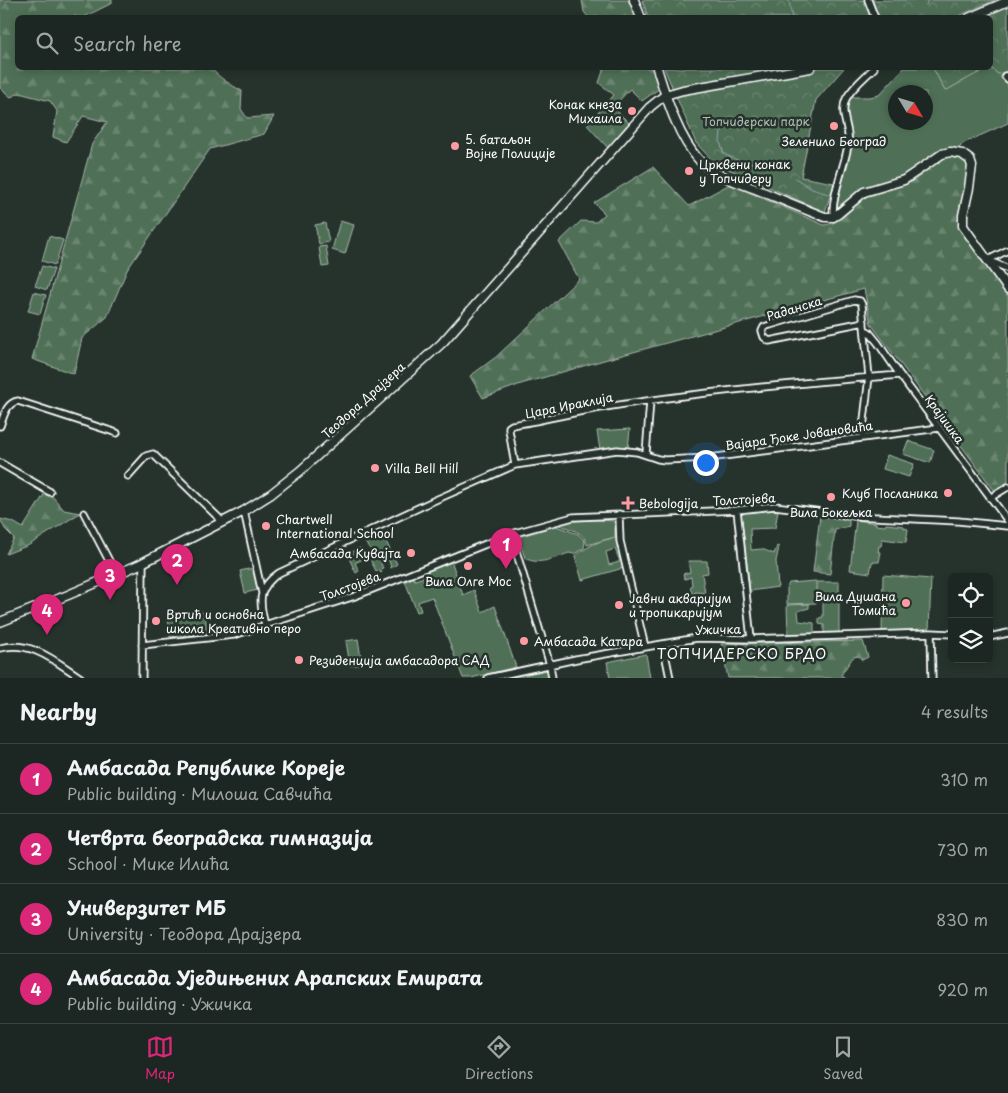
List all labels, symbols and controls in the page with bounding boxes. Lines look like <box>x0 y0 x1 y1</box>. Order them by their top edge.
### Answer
search box <box>15 15 993 70</box>
icon: search <box>33 29 61 57</box>
text: Search here <box>73 29 182 57</box>
north arrow <box>888 85 933 130</box>
place label: Конак кнеза Михаила <box>549 95 623 127</box>
marker: Конак кнеза Михаила <box>626 105 638 117</box>
park label: Топчидерски парк <box>702 112 811 130</box>
marker: Зеленило Београд <box>828 120 840 132</box>
place label: 5. батаљон Војне Полиције <box>465 130 555 162</box>
place label: Зеленило Београд <box>782 132 886 150</box>
marker: 5. батаљон Војне Полиције <box>449 140 461 152</box>
place label: Црквени конак у Топчидеру <box>699 155 791 187</box>
marker: Црквени конак у Топчидеру <box>683 165 695 177</box>
street label: Раданска <box>764 291 824 325</box>
street label: Теодора Драјзера <box>317 357 409 442</box>
street label: Цара Ираклија <box>524 388 615 422</box>
street label: Крајишка <box>921 391 969 448</box>
street label: Вајара Ђоке Јовановића <box>724 416 874 454</box>
your location <box>693 450 719 476</box>
place label: Villa Bell Hill <box>385 459 458 477</box>
marker: Villa Bell Hill <box>369 462 381 474</box>
place label: Клуб Посланика <box>842 484 938 502</box>
marker: Клуб Посланика <box>942 487 954 499</box>
street label: Толстојева <box>712 488 777 510</box>
marker: Вила Бокељка <box>825 491 837 503</box>
place label: Bebologija <box>639 494 699 512</box>
marker: Bebologija <box>621 496 635 510</box>
place label: Вила Бокељка <box>789 503 873 521</box>
place label: Chartwell International School <box>276 510 394 542</box>
marker: Chartwell International School <box>260 520 272 532</box>
pin: 1 <box>490 528 522 569</box>
pin: 2 <box>161 544 193 585</box>
place label: Амбасада Кувајта <box>290 544 402 562</box>
marker: Амбасада Кувајта <box>405 547 417 559</box>
pin: 3 <box>94 559 126 600</box>
marker: Вила Олге Мос <box>462 560 474 572</box>
street label: Толстојева <box>317 567 383 605</box>
place label: Вила Олге Мос <box>425 572 512 590</box>
map controls <box>948 573 993 663</box>
button: locate <box>948 573 993 618</box>
place label: Вила Душана Томића <box>814 587 896 619</box>
place label: Јавни акваријум и тропикаријум <box>629 589 732 621</box>
pin: 4 <box>31 594 63 635</box>
marker: Вила Душана Томића <box>900 597 912 609</box>
marker: Јавни акваријум и тропикаријум <box>613 599 625 611</box>
place label: Вртић и основна школа Креативно перо <box>166 605 301 637</box>
marker: Вртић и основна школа Креативно перо <box>150 615 162 627</box>
button: layers <box>948 618 993 663</box>
street label: Ужичка <box>695 620 741 638</box>
place label: Амбасада Катара <box>534 632 643 650</box>
marker: Амбасада Катара <box>518 635 530 647</box>
district label: ТОПЧИДЕРСКО БРДО <box>657 643 827 664</box>
place label: Резиденција амбасадора САД <box>309 651 490 669</box>
marker: Резиденција амбасадора САД <box>293 654 305 666</box>
text: Nearby <box>20 695 97 727</box>
text: 4 results <box>921 699 988 723</box>
text: Амбасада Републике Кореје <box>67 753 345 781</box>
text: 1 <box>32 767 40 791</box>
text: 310 m <box>940 767 988 791</box>
text: Public building · Милоша Савчића <box>67 781 332 805</box>
text: Четврта београдска гимназија <box>67 823 373 851</box>
text: 2 <box>30 837 42 861</box>
text: 730 m <box>937 837 988 861</box>
text: School · Мике Илића <box>67 851 229 875</box>
text: Универзитет МБ <box>67 893 226 921</box>
text: 3 <box>31 907 41 931</box>
text: 830 m <box>936 907 988 931</box>
text: University · Теодора Драјзера <box>67 921 301 945</box>
text: Амбасада Уједињених Арапских Емирата <box>67 963 483 991</box>
text: 4 <box>31 977 41 1001</box>
text: 920 m <box>937 977 988 1001</box>
text: Public building · Ужичка <box>67 991 252 1015</box>
tab: Map <box>145 1033 175 1084</box>
tab: Directions <box>465 1033 533 1084</box>
tab: Saved <box>823 1033 863 1084</box>

